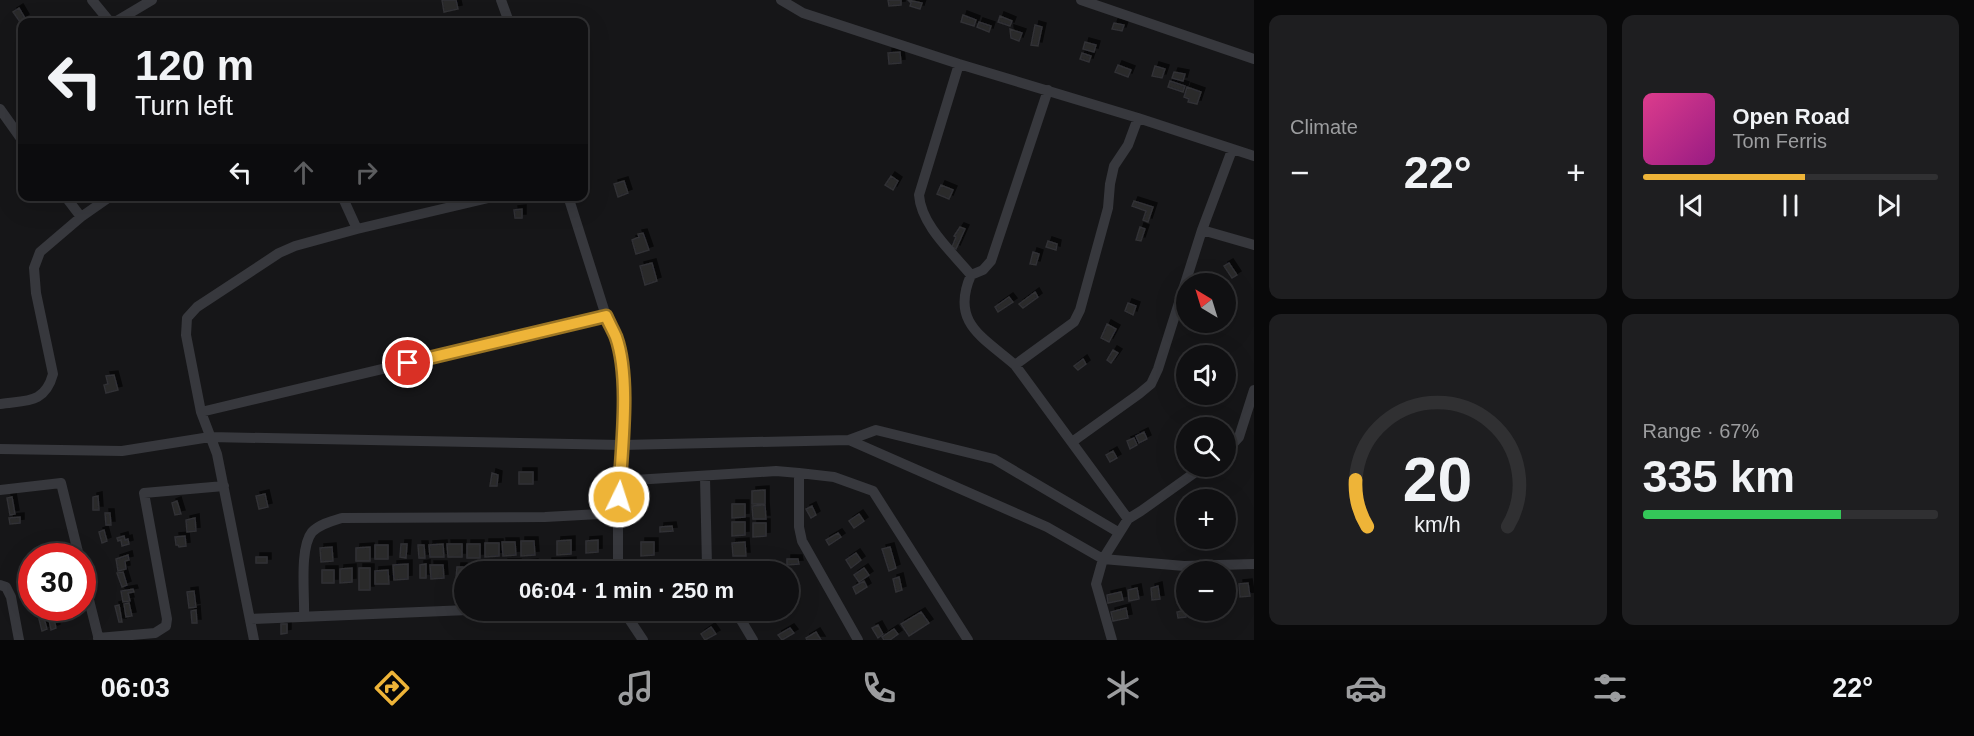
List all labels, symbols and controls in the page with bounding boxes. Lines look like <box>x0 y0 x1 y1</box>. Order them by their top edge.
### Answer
icon: left <box>36 42 114 120</box>
text: 120 m <box>135 42 254 89</box>
text: Turn left <box>135 91 233 121</box>
text: Open Road <box>1733 104 1850 129</box>
text: Climate <box>1290 116 1358 138</box>
text: Tom Ferris <box>1733 130 1827 152</box>
text: 22° <box>1404 147 1472 198</box>
text: − <box>1290 154 1309 191</box>
text: + <box>1566 154 1586 191</box>
icon: left <box>224 156 257 189</box>
icon: ahead <box>287 156 320 189</box>
icon: right <box>350 156 383 189</box>
icon: previous <box>1675 189 1708 222</box>
icon: pause <box>1774 189 1807 222</box>
icon: next <box>1872 189 1905 222</box>
north arrow <box>1176 273 1236 333</box>
map controls <box>1176 273 1236 621</box>
pin <box>382 337 433 388</box>
button: sound <box>1176 345 1236 405</box>
icon: arrive <box>391 346 424 379</box>
button: search <box>1176 417 1236 477</box>
text: Range · 67% <box>1643 420 1759 442</box>
text: 20 <box>1403 445 1472 514</box>
text: 335 km <box>1643 451 1795 502</box>
position arrow <box>587 465 651 529</box>
button: + <box>1176 489 1236 549</box>
text: km/h <box>1415 513 1461 537</box>
speed limit sign: 30 <box>18 543 96 621</box>
button: − <box>1176 561 1236 621</box>
text: 06:04 · 1 min · 250 m <box>519 578 734 603</box>
icon: directions <box>371 667 413 709</box>
icon: music <box>615 667 657 709</box>
icon: phone <box>858 667 900 709</box>
icon: climate <box>1102 667 1144 709</box>
icon: car <box>1345 667 1387 709</box>
icon: filters <box>1589 667 1631 709</box>
text: 06:03 <box>101 673 170 703</box>
text: 22° <box>1832 673 1873 703</box>

